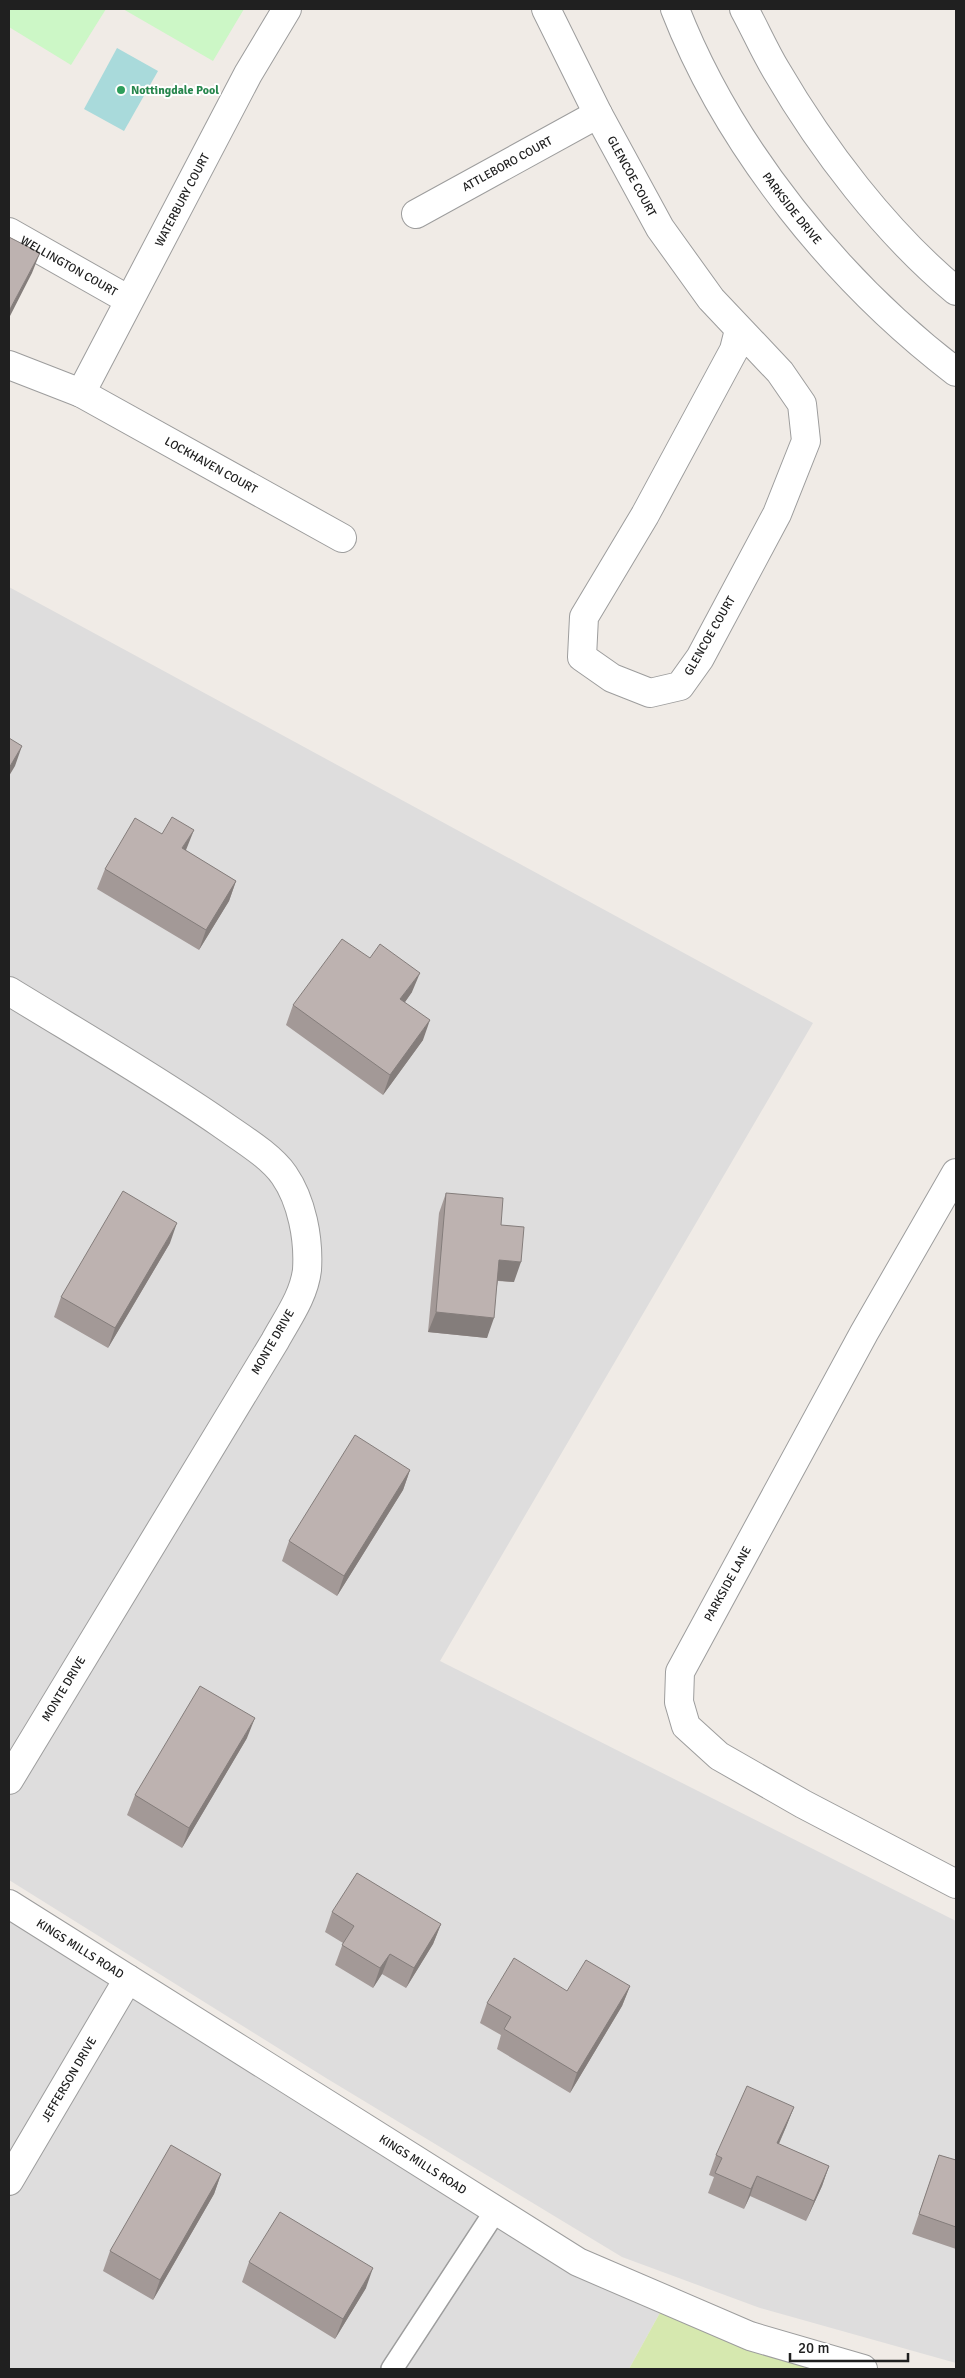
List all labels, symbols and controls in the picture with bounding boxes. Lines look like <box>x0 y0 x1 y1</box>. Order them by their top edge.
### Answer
place label: Nottingdale Pool <box>131 83 219 98</box>
marker: Nottingdale Pool <box>115 84 127 96</box>
street label: ATTLEBORO COURT <box>459 133 555 195</box>
street label: GLENCOE COURT <box>604 133 660 219</box>
street label: WATERBURY COURT <box>151 150 213 249</box>
street label: PARKSIDE DRIVE <box>759 169 825 248</box>
street label: WELLINGTON COURT <box>18 233 120 299</box>
street label: LOCKHAVEN COURT <box>162 434 260 497</box>
street label: GLENCOE COURT <box>681 593 739 678</box>
street label: MONTE DRIVE <box>248 1306 298 1377</box>
street label: PARKSIDE LANE <box>701 1544 755 1624</box>
street label: MONTE DRIVE <box>39 1654 89 1724</box>
street label: KINGS MILLS ROAD <box>34 1916 127 1982</box>
street label: JEFFERSON DRIVE <box>38 2034 100 2125</box>
street label: KINGS MILLS ROAD <box>376 2131 470 2198</box>
scale bar <box>790 2330 908 2362</box>
text: 20 m <box>798 2339 829 2357</box>

